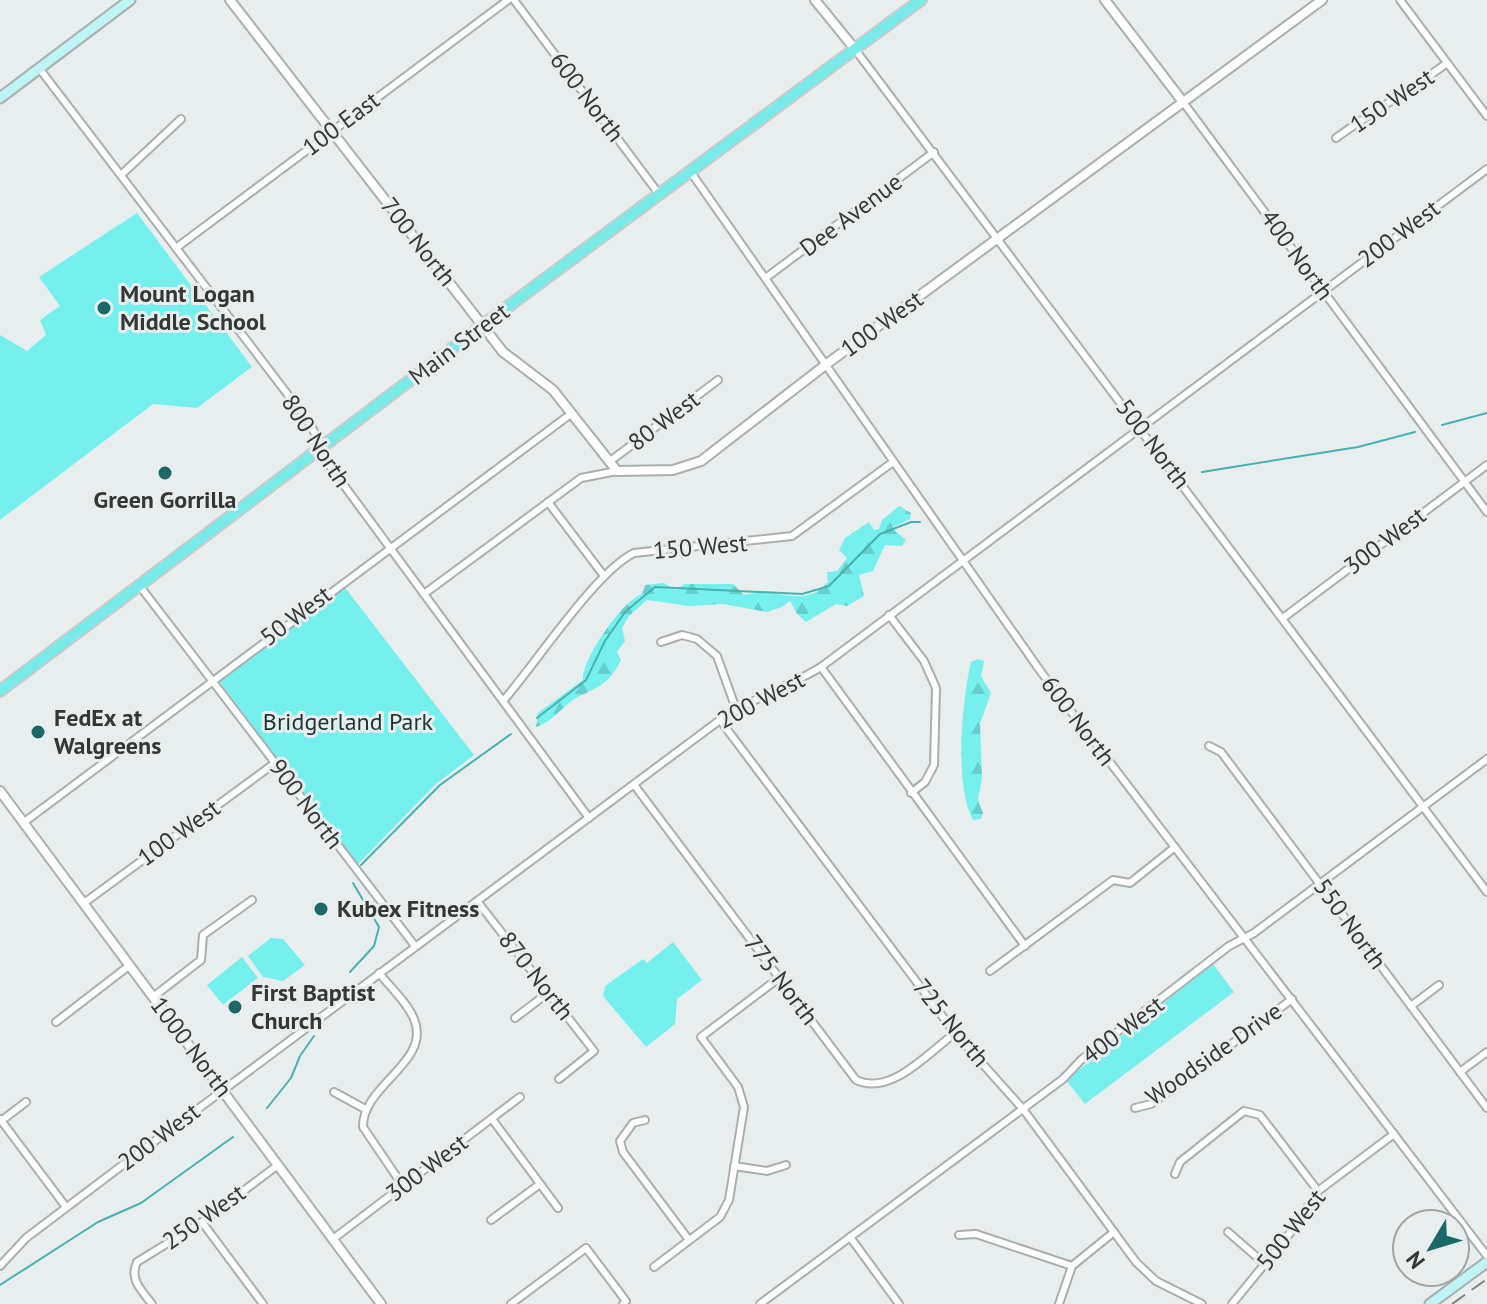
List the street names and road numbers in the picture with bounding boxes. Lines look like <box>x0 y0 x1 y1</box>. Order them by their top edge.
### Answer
street label: 600 North <box>543 46 631 148</box>
street label: 150 West <box>1344 61 1440 140</box>
street label: 100 East <box>296 85 385 163</box>
street label: Dee Avenue <box>793 166 908 263</box>
street label: 700 North <box>374 191 463 293</box>
street label: 200 West <box>1352 193 1446 274</box>
street label: 400 North <box>1254 203 1341 306</box>
street label: 100 West <box>834 283 929 364</box>
street label: Main Street <box>402 296 515 392</box>
street label: 80 West <box>622 384 706 457</box>
street label: 800 North <box>275 388 358 493</box>
street label: 500 North <box>1109 393 1197 495</box>
street label: 300 West <box>1338 500 1432 581</box>
street label: 150 West <box>652 527 748 566</box>
street label: 50 West <box>254 579 338 652</box>
street label: 200 West <box>712 664 810 735</box>
street label: 600 North <box>1034 670 1122 772</box>
street label: 900 North <box>262 753 350 855</box>
street label: 100 West <box>131 792 226 873</box>
street label: 550 North <box>1307 872 1394 975</box>
street label: 870 North <box>492 925 581 1027</box>
street label: 775 North <box>737 929 825 1031</box>
street label: 725 North <box>906 972 996 1073</box>
street label: 400 West <box>1076 989 1170 1070</box>
street label: 1000 North <box>144 990 239 1103</box>
street label: Woodside Drive <box>1140 995 1288 1112</box>
street label: 200 West <box>112 1096 206 1177</box>
street label: 300 West <box>380 1127 474 1208</box>
street label: 250 West <box>156 1177 251 1256</box>
street label: 500 West <box>1249 1183 1332 1276</box>

